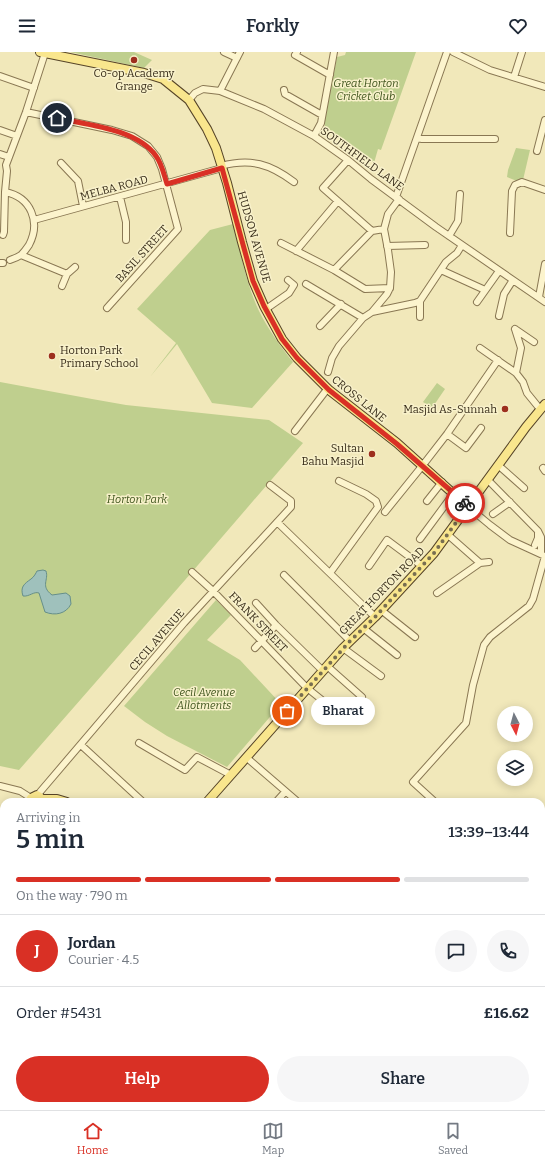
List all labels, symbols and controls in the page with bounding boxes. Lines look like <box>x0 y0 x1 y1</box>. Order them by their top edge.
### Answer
icon: menu <box>16 15 38 37</box>
text: Forkly <box>246 15 299 37</box>
icon: heart <box>507 15 529 37</box>
marker: Co-op Academy Grange <box>129 55 139 65</box>
place label: Co-op Academy Grange <box>94 67 175 93</box>
park label: Great Horton Cricket Club <box>333 77 399 103</box>
pin <box>40 101 74 135</box>
icon: home <box>46 107 68 129</box>
street label: SOUTHFIELD LANE <box>318 124 406 194</box>
street label: MELBA ROAD <box>79 173 149 203</box>
street label: HUDSON AVENUE <box>235 190 273 285</box>
street label: BASIL STREET <box>113 222 171 285</box>
place label: Horton Park Primary School <box>60 344 139 370</box>
marker: Horton Park Primary School <box>47 351 57 361</box>
street label: CROSS LANE <box>329 373 389 425</box>
place label: Masjid As-Sunnah <box>403 403 497 416</box>
marker: Masjid As-Sunnah <box>500 404 510 414</box>
place label: Sultan Bahu Masjid <box>302 442 364 468</box>
marker: Sultan Bahu Masjid <box>367 449 377 459</box>
courier <box>445 483 485 523</box>
icon: bike <box>454 492 476 514</box>
park label: Horton Park <box>107 493 168 506</box>
street label: GREAT HORTON ROAD <box>337 544 427 638</box>
street label: FRANK STREET <box>226 589 290 655</box>
street label: CECIL AVENUE <box>127 606 187 674</box>
park label: Cecil Avenue Allotments <box>173 686 235 712</box>
pin <box>270 694 304 728</box>
callout: Bharat <box>311 697 375 725</box>
icon: bag <box>276 700 298 722</box>
text: Bharat <box>322 703 364 718</box>
north arrow <box>497 706 533 742</box>
map controls <box>497 706 533 786</box>
button: layers <box>497 750 533 786</box>
text: Arriving in <box>16 810 81 825</box>
text: 13:39–13:44 <box>448 823 529 841</box>
text: 5 min <box>16 824 85 855</box>
text: On the way · 790 m <box>16 888 128 903</box>
button: chat <box>435 930 477 972</box>
button: phone <box>487 930 529 972</box>
text: Jordan <box>68 934 115 952</box>
text: J <box>34 942 40 960</box>
text: Courier · 4.5 <box>68 952 139 967</box>
text: Order #5431 <box>16 1004 101 1022</box>
text: £16.62 <box>484 1004 529 1022</box>
button: Help <box>16 1056 269 1102</box>
button: Share <box>277 1056 529 1102</box>
tab: Home <box>77 1120 108 1157</box>
tab: Map <box>262 1120 284 1157</box>
tab: Saved <box>438 1120 468 1157</box>

